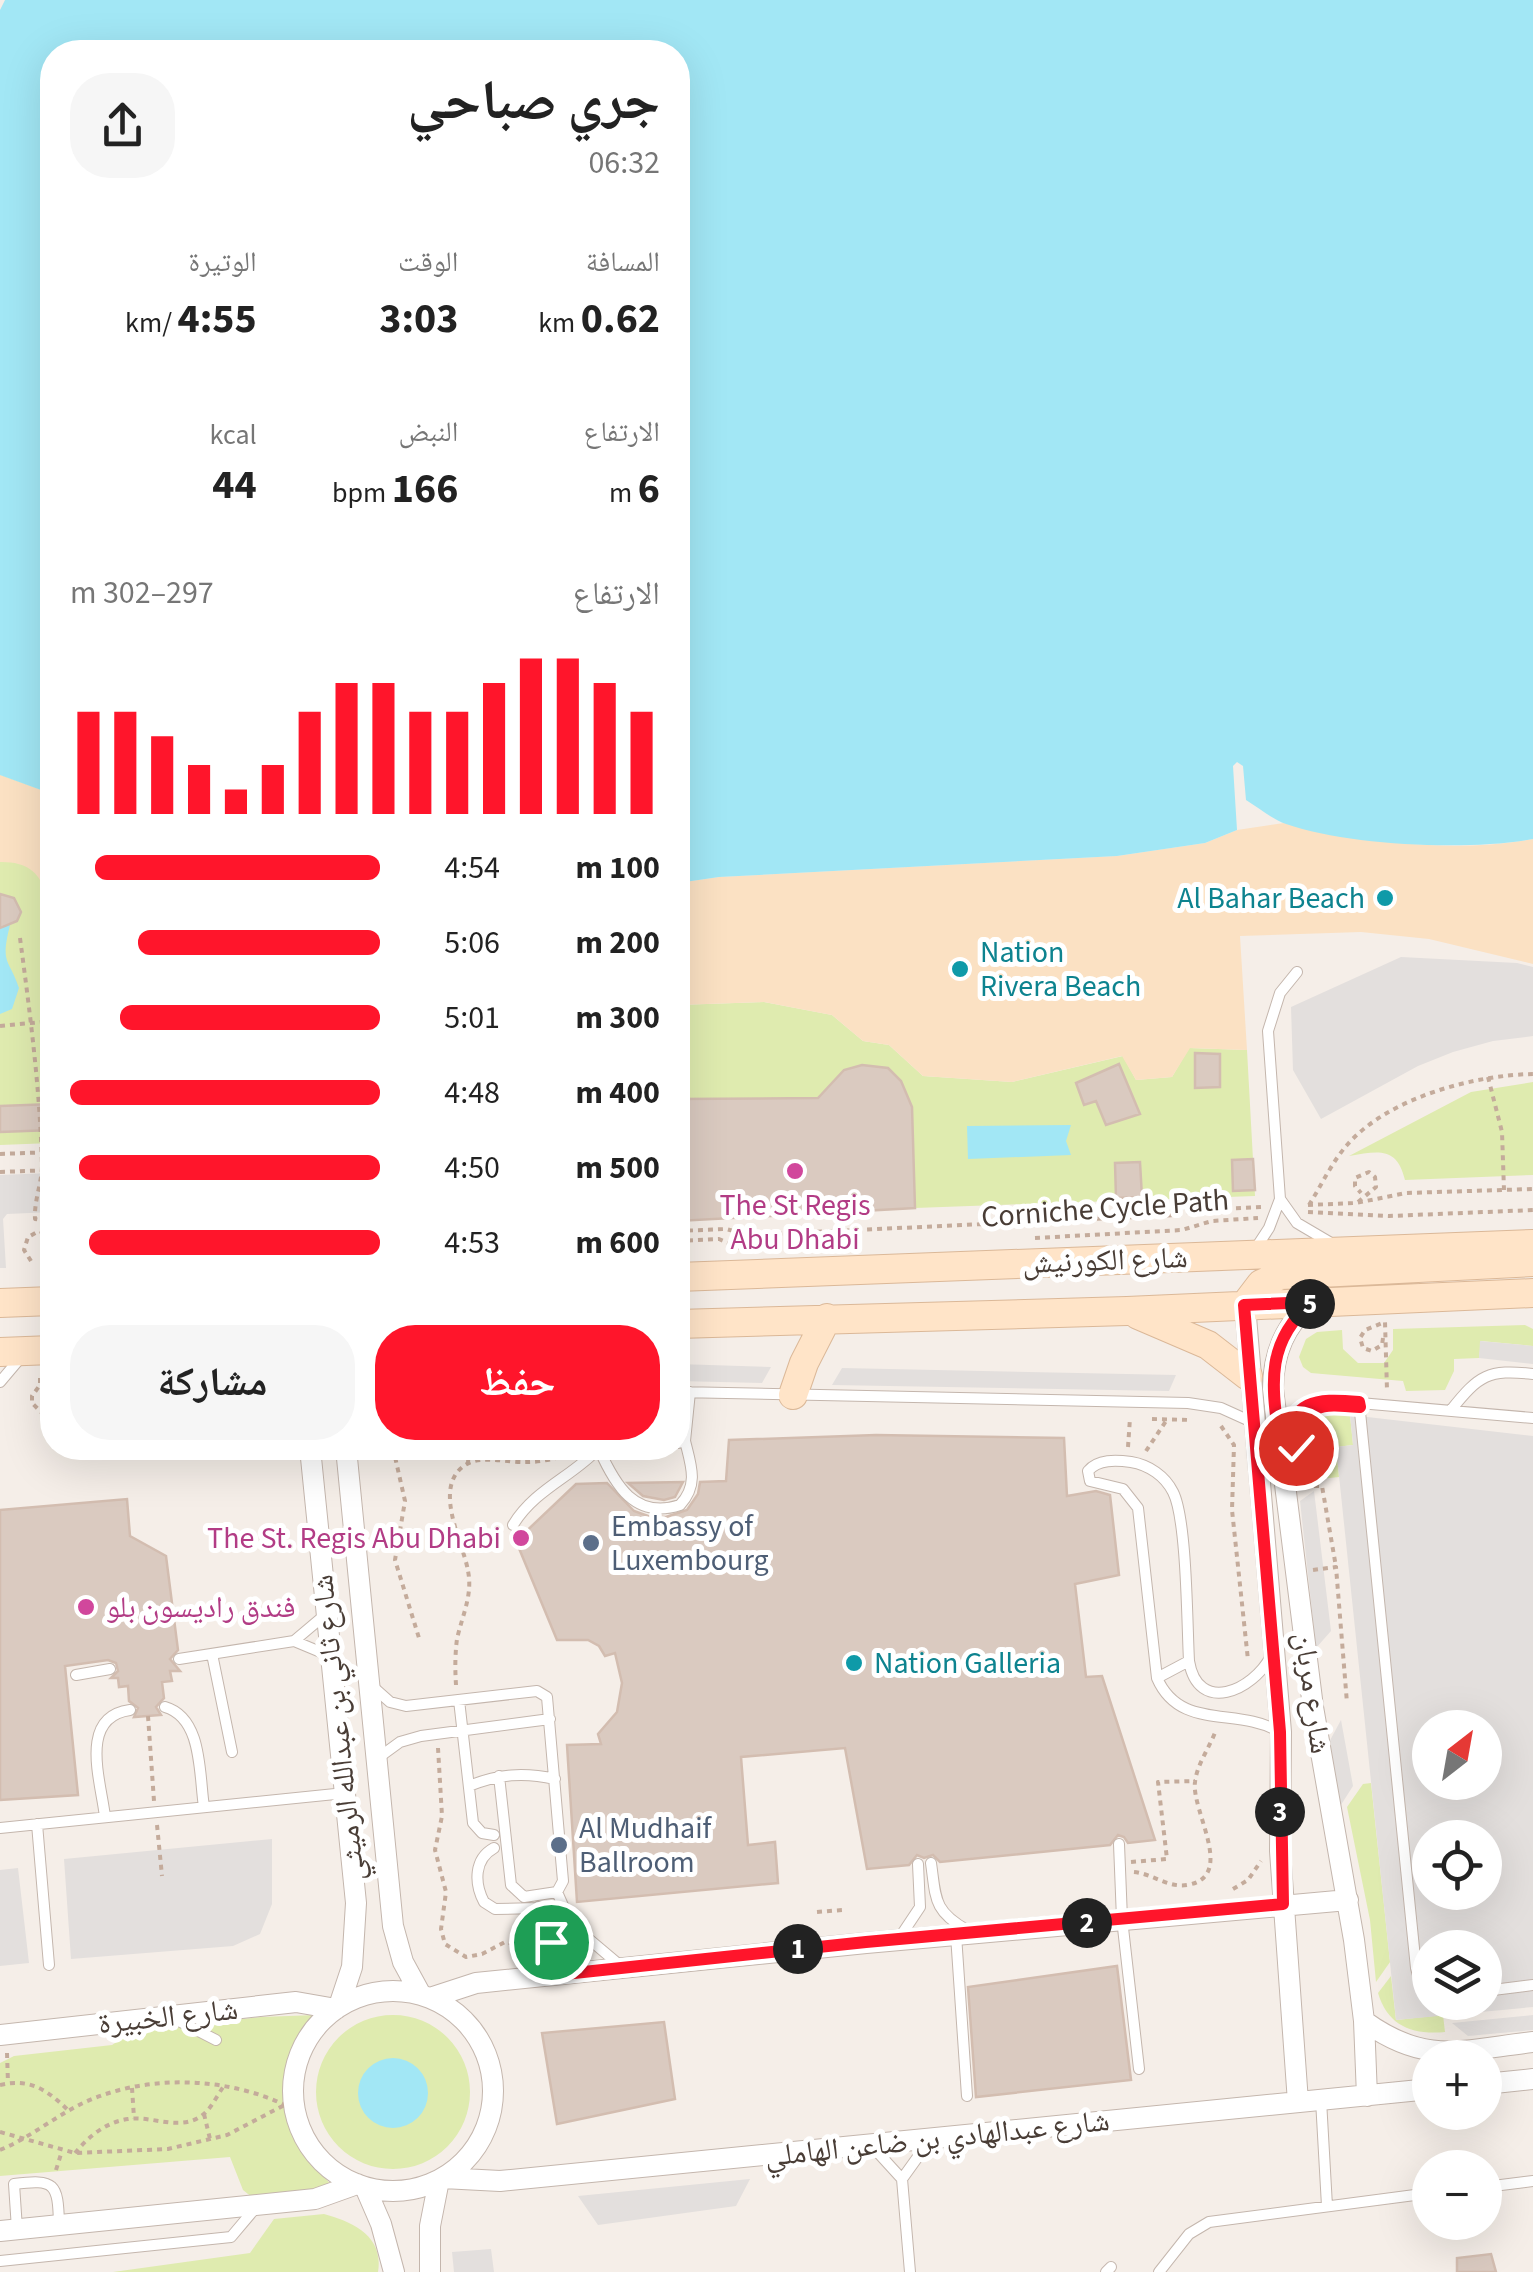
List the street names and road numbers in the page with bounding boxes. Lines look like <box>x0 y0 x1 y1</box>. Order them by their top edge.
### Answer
street label: Corniche Cycle Path <box>980 1178 1230 1239</box>
street label: شارع الكورنيش <box>1022 1236 1188 1285</box>
street label: شارع ثاني بن عبدالله الرميثي <box>301 1573 378 1883</box>
street label: شارع مربان <box>1283 1630 1342 1757</box>
street label: شارع الخبيرة <box>96 1988 240 2045</box>
street label: شارع عبدالهادي بن ضاعن الهاملي <box>763 2099 1112 2180</box>

